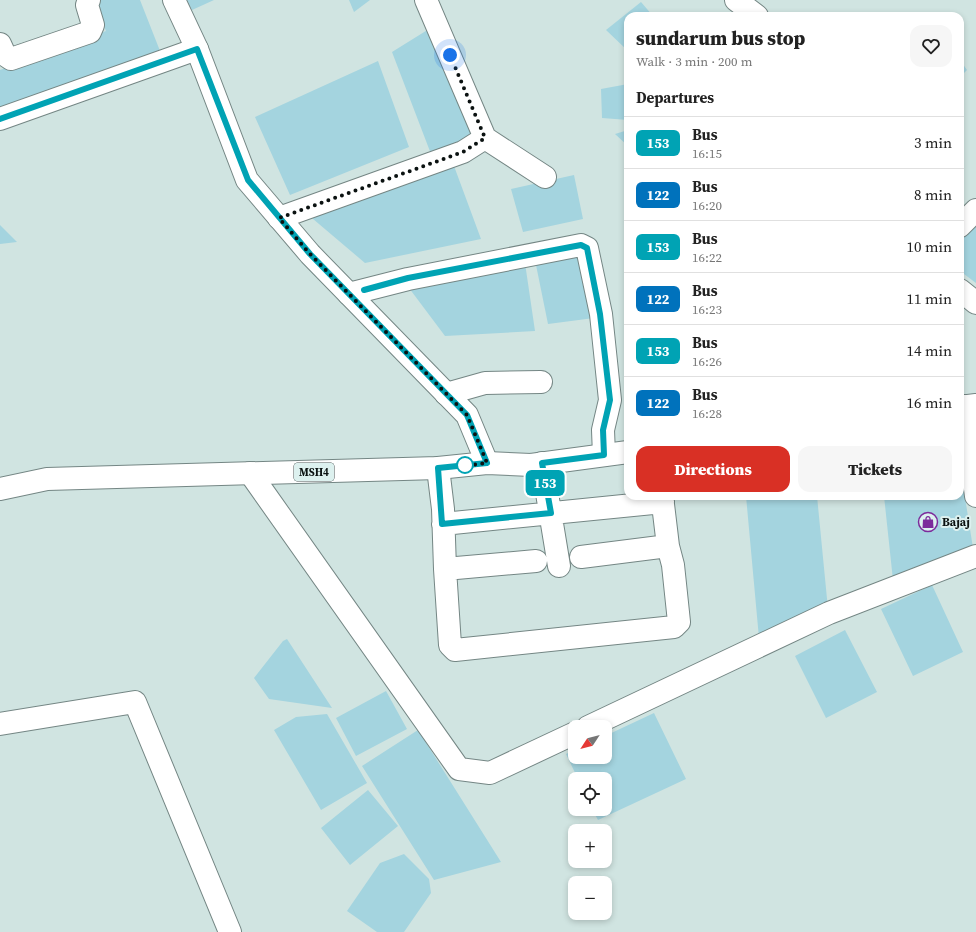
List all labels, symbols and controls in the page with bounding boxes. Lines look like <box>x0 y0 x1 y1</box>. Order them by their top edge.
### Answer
text: sundarum bus stop <box>636 25 805 51</box>
button: heart <box>910 25 952 67</box>
your location <box>440 45 460 65</box>
text: Walk · 3 min · 200 m <box>636 53 752 70</box>
text: Departures <box>636 87 714 108</box>
text: Bus <box>692 124 718 145</box>
text: 3 min <box>914 132 952 153</box>
text: 153 <box>647 133 669 153</box>
text: 16:15 <box>692 145 722 162</box>
text: Bus <box>692 176 718 197</box>
text: 8 min <box>914 184 952 205</box>
text: 122 <box>647 185 669 205</box>
text: 16:20 <box>692 197 722 214</box>
text: Bus <box>692 228 718 249</box>
text: 10 min <box>906 236 952 257</box>
text: 153 <box>647 237 669 257</box>
text: 16:22 <box>692 249 722 266</box>
text: Bus <box>692 280 718 301</box>
text: 11 min <box>906 288 952 309</box>
text: 122 <box>647 289 669 309</box>
text: 16:23 <box>692 301 722 318</box>
text: Bus <box>692 332 718 353</box>
text: 14 min <box>906 340 952 361</box>
text: 153 <box>647 341 669 361</box>
text: 16:26 <box>692 353 722 370</box>
text: Bus <box>692 384 718 405</box>
text: 16 min <box>906 392 952 413</box>
text: 122 <box>647 393 669 413</box>
text: 16:28 <box>692 405 722 422</box>
button: Directions <box>636 446 790 492</box>
button: Tickets <box>798 446 952 492</box>
unlabelled marker <box>456 456 474 474</box>
road number: MSH4 <box>294 463 334 481</box>
line badge: 153 <box>522 470 568 496</box>
text: 153 <box>534 473 556 493</box>
shop icon: Bajaj <box>917 511 939 533</box>
place label: Bajaj <box>942 514 970 530</box>
north arrow <box>568 720 612 764</box>
map controls <box>568 720 612 920</box>
button: locate <box>568 772 612 816</box>
button: + <box>568 824 612 868</box>
button: − <box>568 876 612 920</box>

